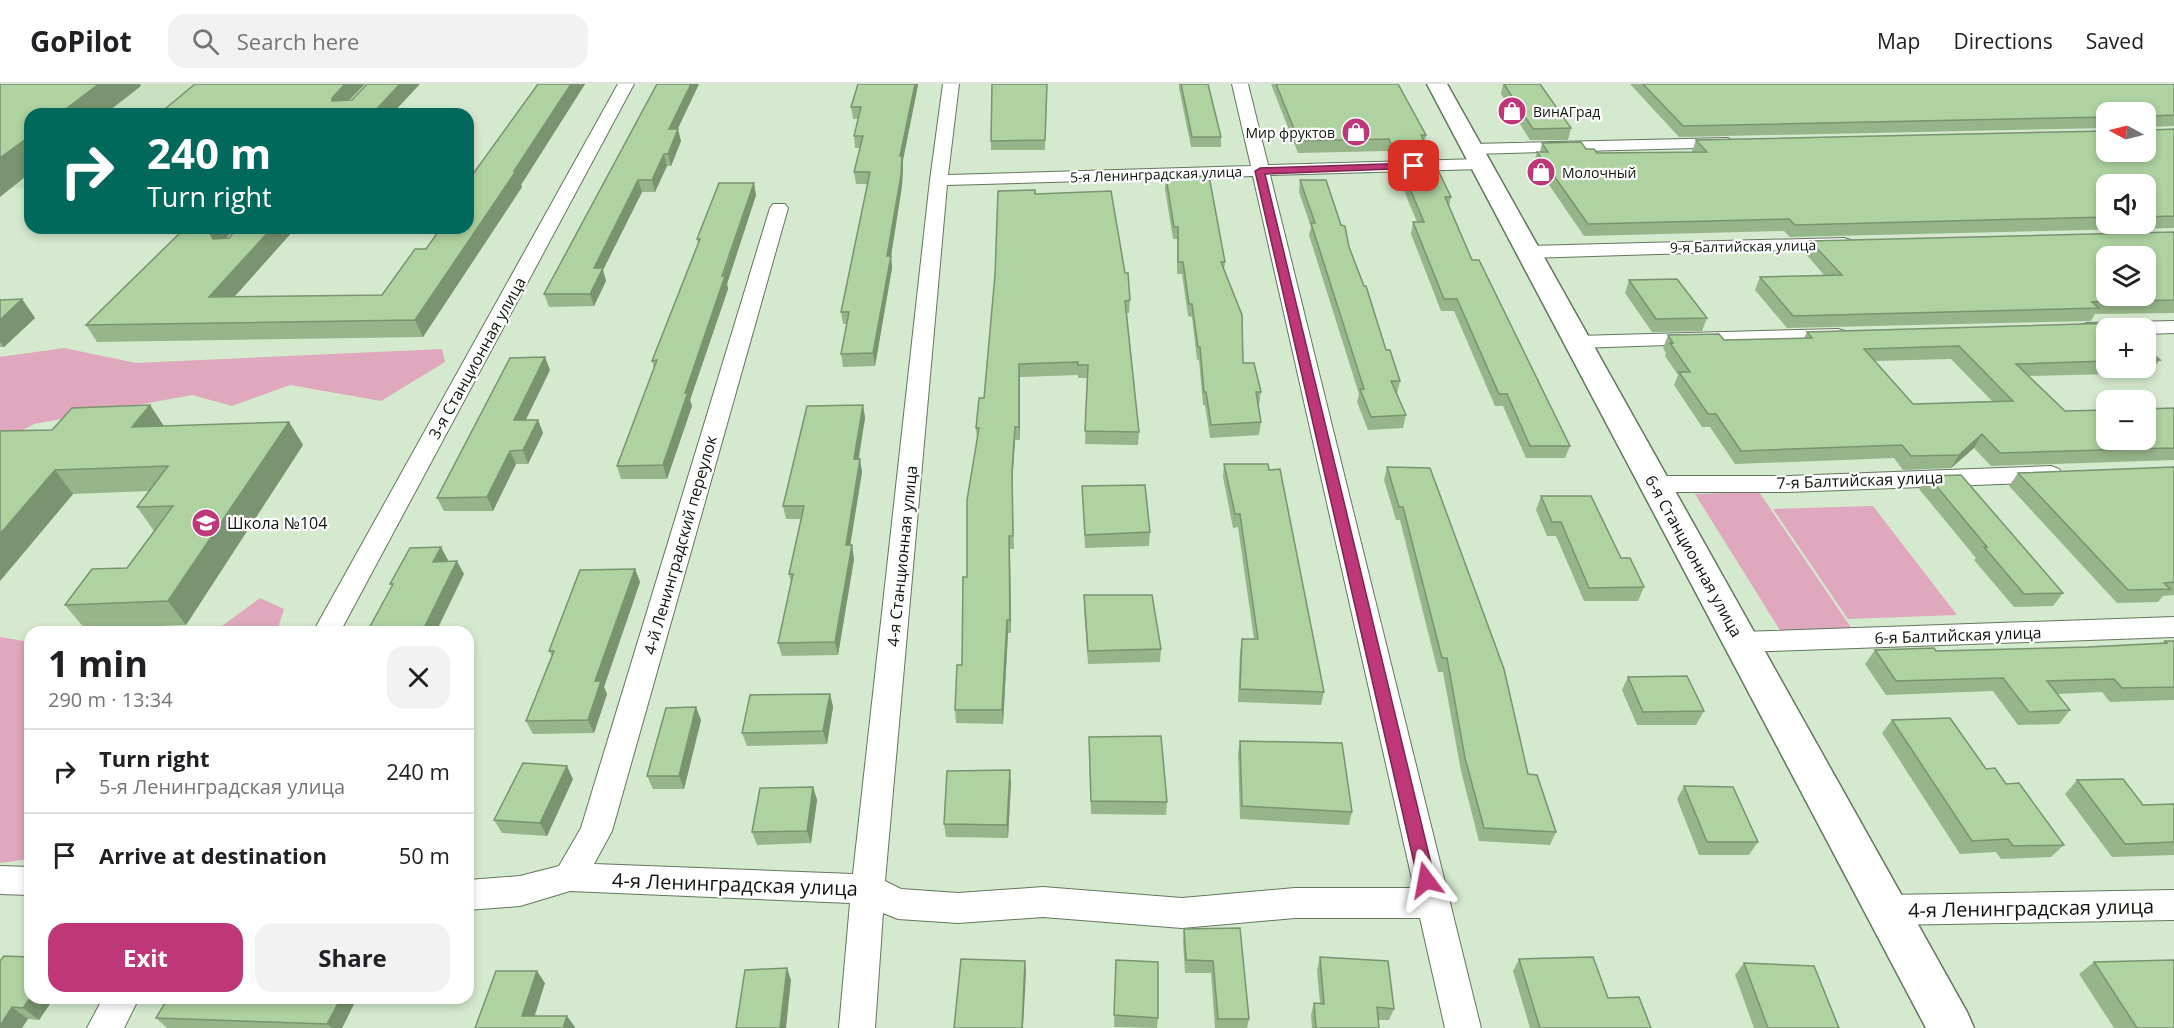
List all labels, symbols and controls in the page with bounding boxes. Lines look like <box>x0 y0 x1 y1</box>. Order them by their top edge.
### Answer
search box <box>168 14 588 68</box>
text: GoPilot <box>30 22 132 60</box>
icon: search <box>189 25 222 58</box>
text: Search here <box>237 26 359 56</box>
text: Map <box>1877 27 1920 55</box>
text: Directions <box>1953 27 2053 55</box>
text: Saved <box>2086 27 2144 55</box>
shop icon: ВинАГрад <box>1496 95 1528 127</box>
place label: ВинАГрад <box>1533 102 1600 121</box>
north arrow <box>2096 102 2156 162</box>
map controls <box>2096 102 2156 450</box>
shop icon: Мир фруктов <box>1340 116 1372 148</box>
place label: Мир фруктов <box>1245 123 1335 142</box>
text: 240 m <box>147 124 271 181</box>
icon: right <box>48 132 126 210</box>
pin <box>1388 140 1439 191</box>
icon: arrive <box>1397 149 1430 182</box>
shop icon: Молочный <box>1525 156 1557 188</box>
street label: 5-я Ленинградская улица <box>1070 162 1242 186</box>
place label: Молочный <box>1562 163 1636 182</box>
button: sound <box>2096 174 2156 234</box>
text: Turn right <box>147 178 272 215</box>
street label: 9-я Балтийская улица <box>1670 235 1816 257</box>
button: layers <box>2096 246 2156 306</box>
street label: 3-я Станционная улица <box>423 273 531 443</box>
button: + <box>2096 318 2156 378</box>
button: − <box>2096 390 2156 450</box>
street label: 4-й Ленинградский переулок <box>638 432 722 657</box>
street label: 4-я Станционная улица <box>882 464 922 648</box>
street label: 7-я Балтийская улица <box>1776 466 1944 494</box>
street label: 6-я Станционная улица <box>1640 471 1748 641</box>
school or university icon: Школа №104 <box>190 507 222 539</box>
place label: Школа №104 <box>227 512 327 534</box>
street label: 6-я Балтийская улица <box>1874 621 2042 649</box>
text: 1 min <box>48 639 148 688</box>
button: close <box>387 646 450 709</box>
text: 290 m · 13:34 <box>48 686 173 713</box>
text: Turn right <box>99 743 210 773</box>
icon: right <box>48 755 81 788</box>
text: 240 m <box>386 756 450 786</box>
text: 5-я Ленинградская улица <box>99 773 345 800</box>
icon: arrive <box>48 839 81 872</box>
text: Arrive at destination <box>99 840 327 870</box>
text: 50 m <box>399 840 450 870</box>
position arrow <box>1394 848 1458 912</box>
street label: 4-я Ленинградская улица <box>612 866 858 902</box>
street label: 4-я Ленинградская улица <box>1908 892 2154 924</box>
button: Exit <box>48 923 243 992</box>
button: Share <box>255 923 450 992</box>

